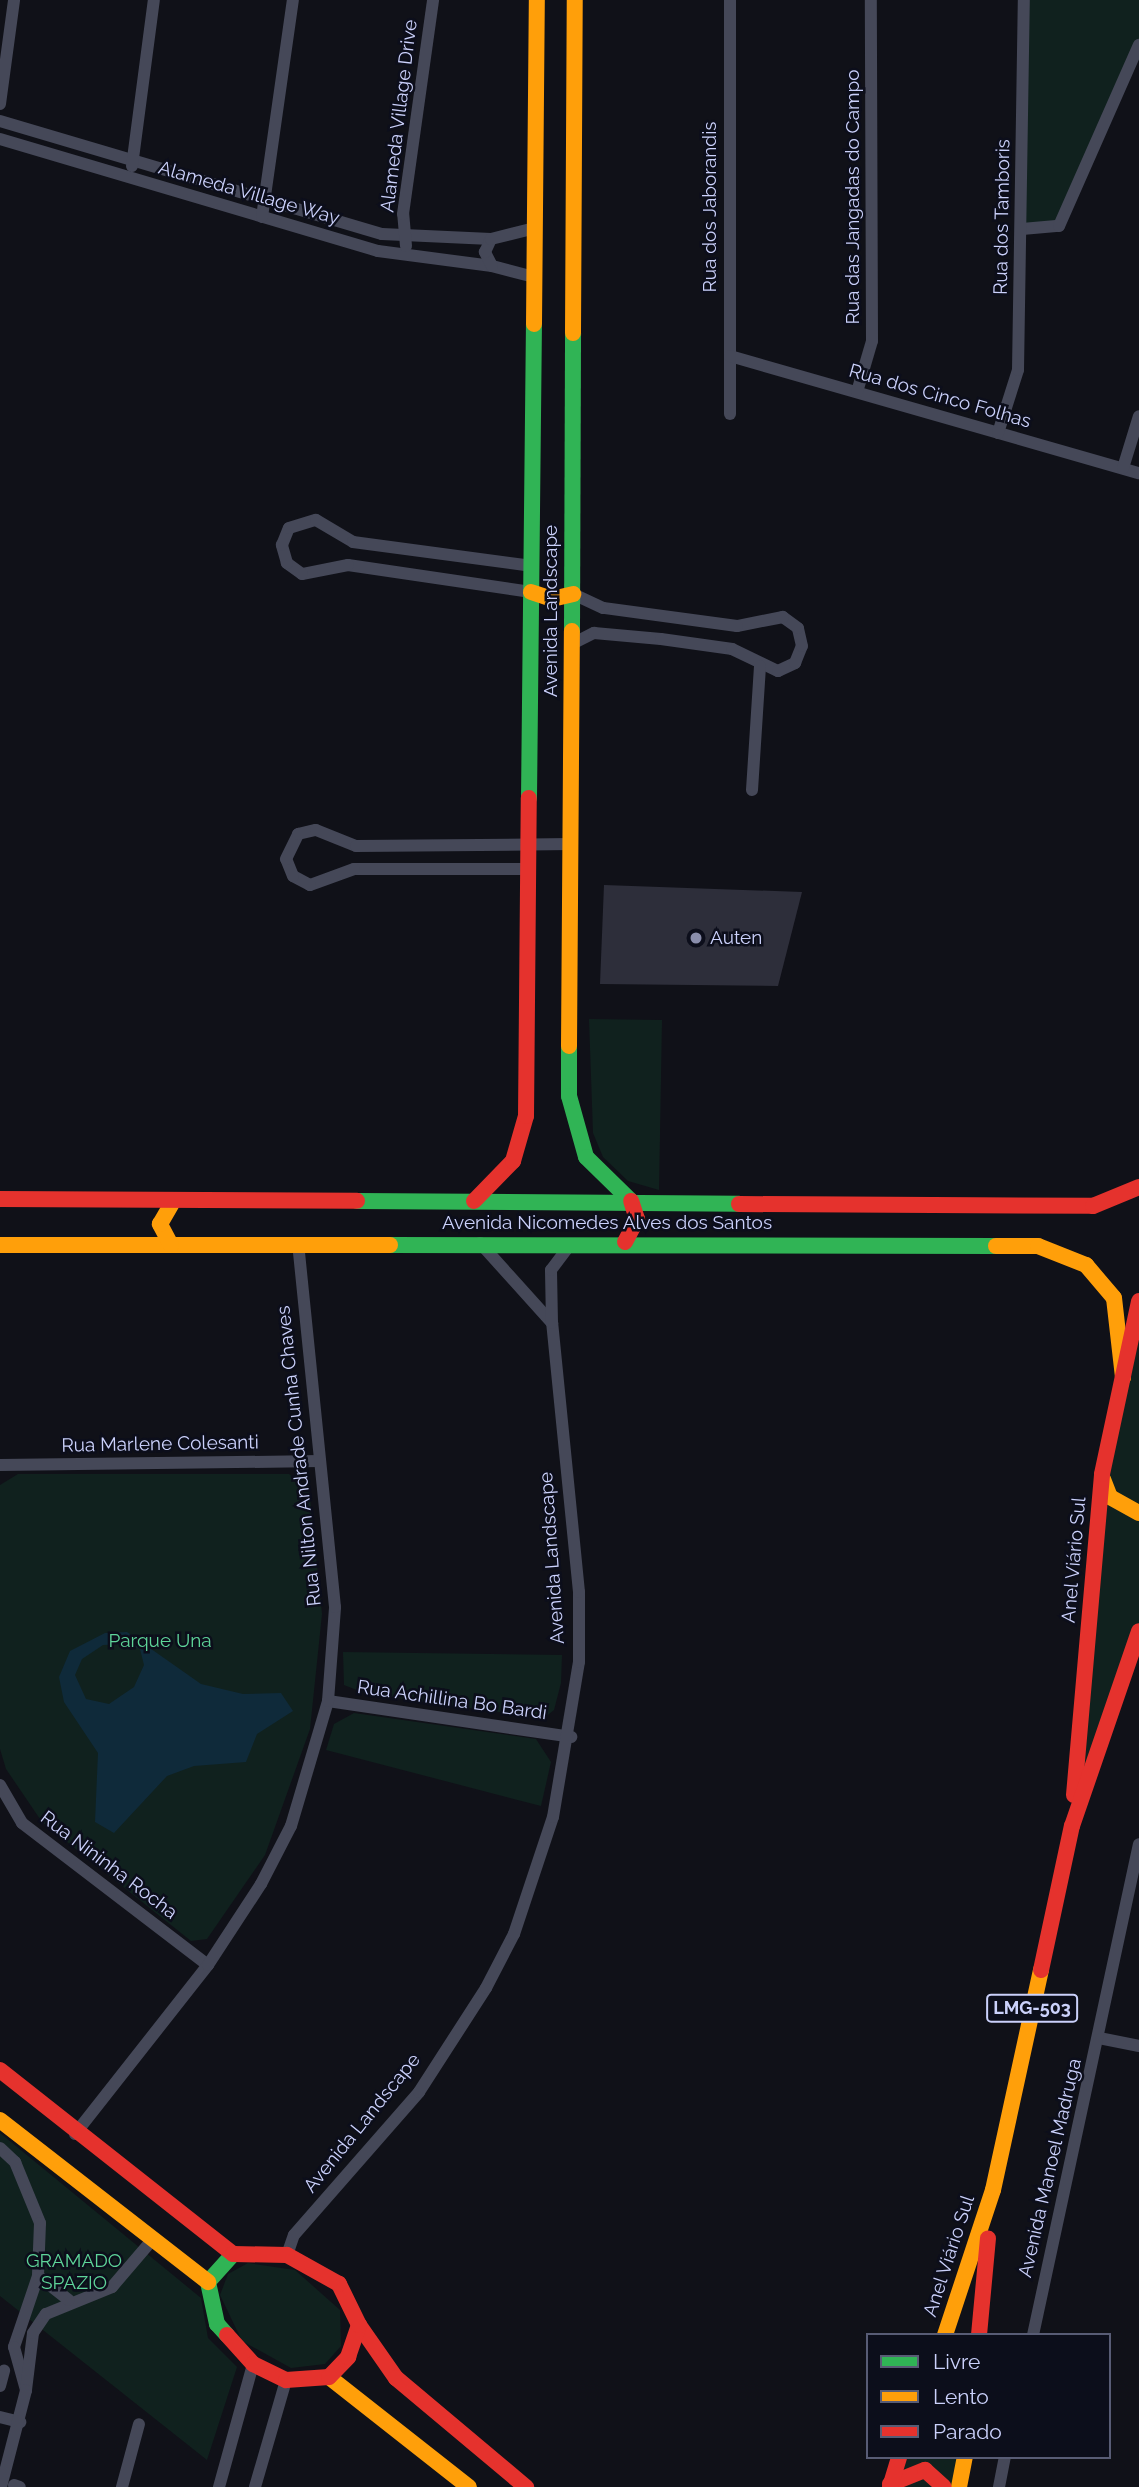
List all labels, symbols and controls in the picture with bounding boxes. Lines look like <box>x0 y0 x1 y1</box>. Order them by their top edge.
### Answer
street label: Alameda Village Drive <box>376 18 422 214</box>
street label: Rua das Jangadas do Campo <box>842 69 864 325</box>
street label: Rua dos Jaborandis <box>699 121 721 293</box>
street label: Rua dos Tamboris <box>989 139 1015 295</box>
street label: Alameda Village Way <box>155 156 343 230</box>
street label: Rua dos Cinco Folhas <box>846 359 1034 433</box>
street label: Avenida Landscape <box>540 525 562 697</box>
place label: Auten <box>710 927 762 949</box>
marker: Auten <box>688 930 704 946</box>
street label: Avenida Nicomedes Alves dos Santos <box>442 1212 772 1234</box>
street label: Rua Nilton Andrade Cunha Chaves <box>272 1304 326 1608</box>
street label: Rua Marlene Colesanti <box>61 1431 259 1457</box>
street label: Avenida Landscape <box>535 1471 569 1645</box>
street label: Anel Viário Sul <box>1057 1496 1091 1624</box>
park label: Parque Una <box>108 1630 212 1652</box>
street label: Rua Achillina Bo Bardi <box>355 1675 549 1725</box>
street label: Rua Nininha Rocha <box>36 1806 182 1924</box>
road number: LMG-503 <box>985 1994 1079 2022</box>
street label: Avenida Landscape <box>299 2049 425 2197</box>
street label: Avenida Manoel Madruga <box>1014 2056 1086 2280</box>
street label: Anel Viário Sul <box>918 2192 980 2320</box>
park label: GRAMADO SPAZIO <box>26 2250 122 2294</box>
legend <box>866 2333 1111 2459</box>
text: Livre <box>933 2349 980 2374</box>
text: Lento <box>933 2384 989 2409</box>
text: Parado <box>933 2419 1002 2444</box>

